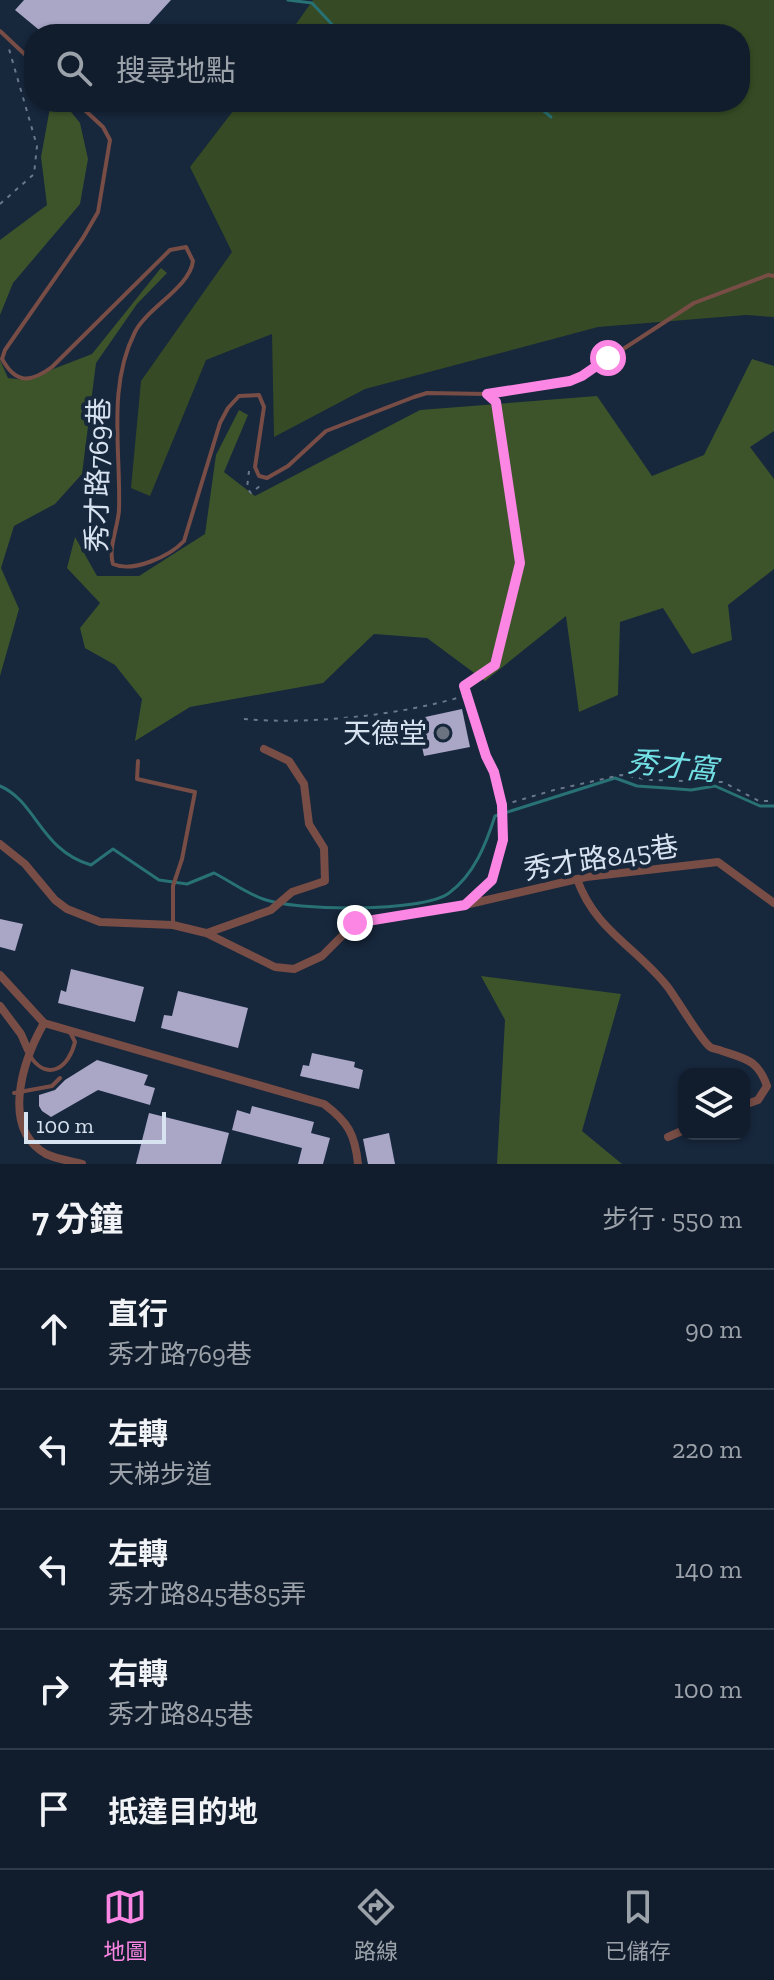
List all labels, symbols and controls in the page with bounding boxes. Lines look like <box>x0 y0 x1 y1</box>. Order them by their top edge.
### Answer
search box <box>24 24 750 112</box>
icon: search <box>52 46 96 90</box>
text: 搜尋地點 <box>116 53 236 89</box>
route start <box>590 340 626 376</box>
street label: 秀才路769巷 <box>80 397 116 553</box>
place label: 天德堂 <box>343 717 427 750</box>
marker: 天德堂 <box>434 724 452 742</box>
water label: 秀才窩 <box>625 743 723 789</box>
street label: 秀才路845巷 <box>521 829 681 887</box>
route end <box>337 905 373 941</box>
map controls <box>678 1068 750 1140</box>
button: layers <box>678 1068 750 1140</box>
scale bar <box>24 1108 166 1144</box>
text: 100 m <box>36 1112 94 1139</box>
text: 7 分鐘 <box>32 1199 123 1240</box>
text: 步行 · 550 m <box>603 1203 742 1235</box>
text: 直行 <box>108 1296 168 1332</box>
icon: ahead <box>32 1307 76 1351</box>
text: 90 m <box>685 1313 742 1345</box>
text: 秀才路769巷 <box>108 1338 252 1370</box>
text: 左轉 <box>108 1416 168 1452</box>
icon: left <box>32 1427 76 1471</box>
text: 220 m <box>672 1433 742 1465</box>
text: 天梯步道 <box>108 1458 212 1490</box>
text: 左轉 <box>108 1536 168 1572</box>
icon: left <box>32 1547 76 1591</box>
text: 140 m <box>675 1553 742 1585</box>
text: 秀才路845巷85弄 <box>108 1578 307 1610</box>
text: 右轉 <box>108 1656 168 1692</box>
icon: right <box>32 1667 76 1711</box>
text: 100 m <box>674 1673 742 1705</box>
text: 秀才路845巷 <box>108 1698 253 1730</box>
icon: arrive <box>32 1787 76 1831</box>
text: 抵達目的地 <box>108 1794 258 1830</box>
tab: 地圖 <box>103 1885 147 1965</box>
tab: 路線 <box>354 1885 398 1965</box>
tab: 已儲存 <box>605 1885 671 1965</box>

